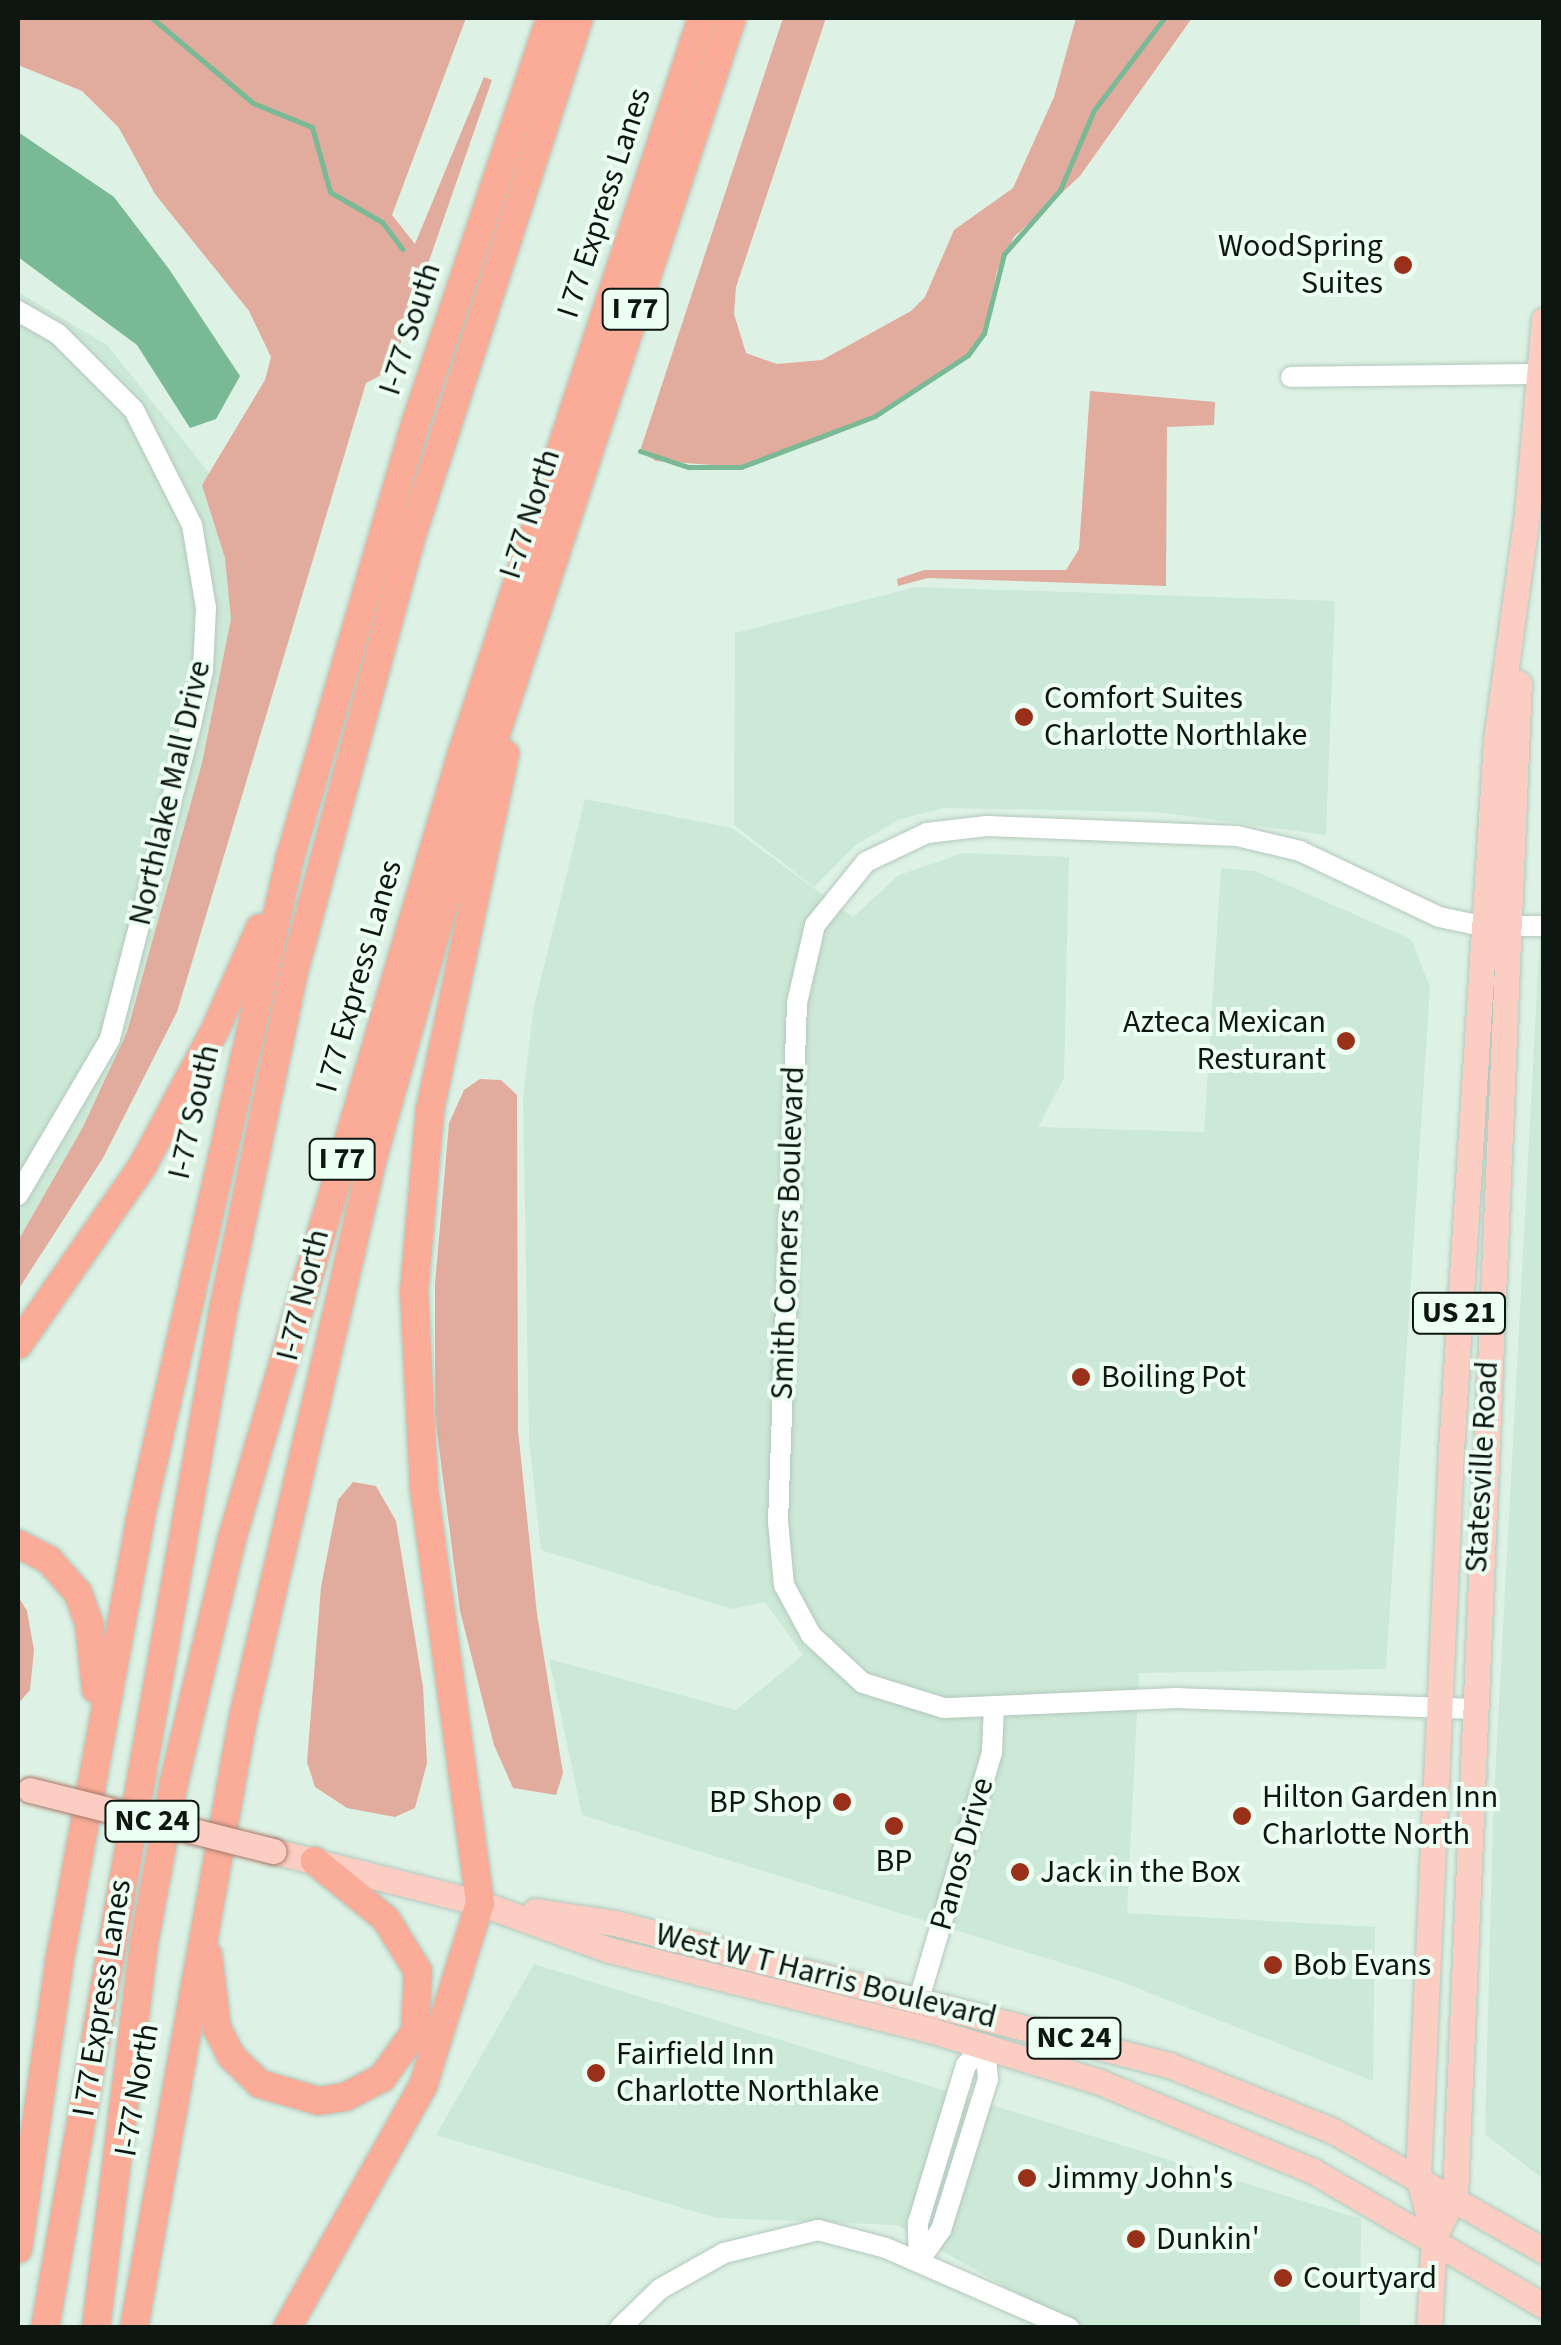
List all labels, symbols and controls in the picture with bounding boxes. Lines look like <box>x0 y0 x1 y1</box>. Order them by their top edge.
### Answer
street label: I 77 Express Lanes <box>549 83 659 323</box>
place label: WoodSpring Suites <box>1218 228 1383 303</box>
marker: WoodSpring Suites <box>1392 254 1414 276</box>
street label: I-77 South <box>371 258 449 400</box>
road number: I 77 <box>600 284 670 334</box>
street label: I-77 North <box>491 444 569 584</box>
street label: Northlake Mall Drive <box>121 657 219 929</box>
place label: Comfort Suites Charlotte Northlake <box>1044 680 1307 755</box>
marker: Comfort Suites Charlotte Northlake <box>1013 706 1035 728</box>
street label: I 77 Express Lanes <box>308 856 410 1096</box>
place label: Azteca Mexican Resturant <box>1123 1004 1326 1079</box>
marker: Azteca Mexican Resturant <box>1335 1030 1357 1052</box>
street label: I-77 South <box>160 1041 228 1183</box>
street label: Smith Corners Boulevard <box>763 1066 813 1400</box>
road number: I 77 <box>307 1134 377 1184</box>
street label: I-77 North <box>268 1225 338 1365</box>
road number: US 21 <box>1412 1288 1506 1338</box>
place label: Boiling Pot <box>1101 1358 1246 1396</box>
street label: Statesville Road <box>1457 1360 1507 1574</box>
marker: Boiling Pot <box>1070 1366 1092 1388</box>
street label: Panos Drive <box>922 1773 1002 1935</box>
place label: Hilton Garden Inn Charlotte North <box>1262 1779 1498 1854</box>
place label: BP Shop <box>709 1783 822 1821</box>
marker: BP Shop <box>831 1791 853 1813</box>
road number: NC 24 <box>102 1796 202 1846</box>
marker: Hilton Garden Inn Charlotte North <box>1231 1805 1253 1827</box>
marker: BP <box>883 1815 905 1837</box>
place label: BP <box>876 1842 912 1880</box>
place label: Jack in the Box <box>1040 1853 1240 1891</box>
marker: Jack in the Box <box>1009 1861 1031 1883</box>
street label: I 77 Express Lanes <box>64 1877 140 2119</box>
street label: West W T Harris Boulevard <box>652 1915 1000 2037</box>
place label: Bob Evans <box>1293 1946 1431 1984</box>
marker: Bob Evans <box>1262 1954 1284 1976</box>
road number: NC 24 <box>1024 2013 1124 2063</box>
street label: I-77 North <box>106 2021 168 2159</box>
place label: Fairfield Inn Charlotte Northlake <box>616 2036 879 2111</box>
marker: Fairfield Inn Charlotte Northlake <box>585 2062 607 2084</box>
place label: Jimmy John's <box>1047 2159 1233 2197</box>
marker: Jimmy John's <box>1016 2167 1038 2189</box>
place label: Dunkin' <box>1156 2220 1260 2258</box>
marker: Dunkin' <box>1125 2228 1147 2250</box>
place label: Courtyard <box>1303 2259 1437 2297</box>
marker: Courtyard <box>1272 2267 1294 2289</box>

